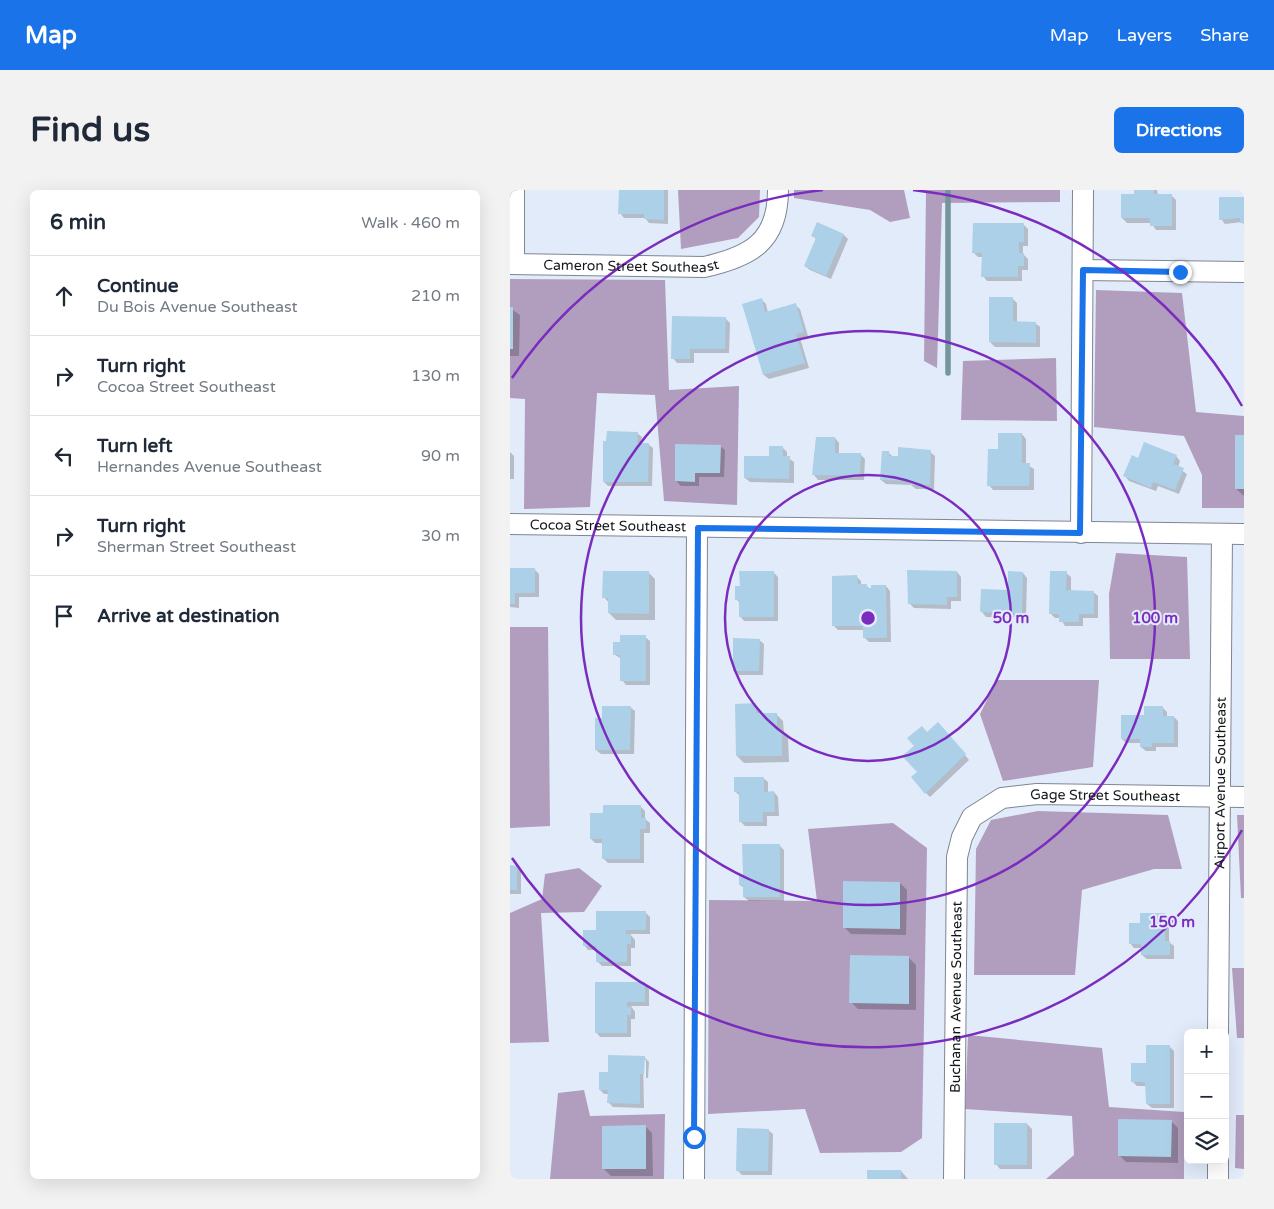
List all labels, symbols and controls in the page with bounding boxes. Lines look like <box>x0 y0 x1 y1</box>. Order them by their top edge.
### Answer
text: Map <box>25 21 77 50</box>
text: Map <box>1050 24 1089 46</box>
text: Layers <box>1117 24 1172 46</box>
text: Share <box>1200 24 1249 46</box>
button: Directions <box>1114 107 1244 153</box>
text: Find us <box>30 109 150 151</box>
text: 6 min <box>50 210 106 235</box>
text: Walk · 460 m <box>361 213 460 233</box>
street label: Cameron Street Southeast <box>543 256 721 276</box>
route end <box>1169 261 1192 284</box>
text: Continue <box>97 275 179 297</box>
icon: ahead <box>50 282 78 310</box>
text: 210 m <box>411 286 460 306</box>
text: Du Bois Avenue Southeast <box>97 297 298 317</box>
text: Turn right <box>97 355 185 377</box>
icon: right <box>50 362 78 390</box>
text: 130 m <box>411 366 460 386</box>
text: Cocoa Street Southeast <box>97 377 276 397</box>
text: Turn left <box>97 435 173 457</box>
icon: left <box>50 442 78 470</box>
text: 90 m <box>421 446 460 466</box>
text: Hernandes Avenue Southeast <box>97 457 322 477</box>
text: Turn right <box>97 515 185 537</box>
street label: Cocoa Street Southeast <box>530 516 687 535</box>
icon: right <box>50 522 78 550</box>
text: 30 m <box>421 526 460 546</box>
text: Sherman Street Southeast <box>97 537 296 557</box>
icon: arrive <box>50 602 78 630</box>
text: Arrive at destination <box>97 605 280 627</box>
centre of rings <box>859 609 877 627</box>
text: 50 m <box>993 609 1029 627</box>
text: 100 m <box>1132 609 1178 627</box>
street label: Airport Avenue Southeast <box>1211 696 1230 869</box>
street label: Gage Street Southeast <box>1029 786 1181 805</box>
street label: Buchanan Avenue Southeast <box>947 900 966 1093</box>
text: 150 m <box>1149 913 1195 931</box>
map controls <box>1184 1029 1229 1164</box>
button: + <box>1184 1029 1229 1074</box>
button: − <box>1184 1074 1229 1119</box>
button: layers <box>1184 1119 1229 1164</box>
route start <box>683 1126 706 1149</box>

